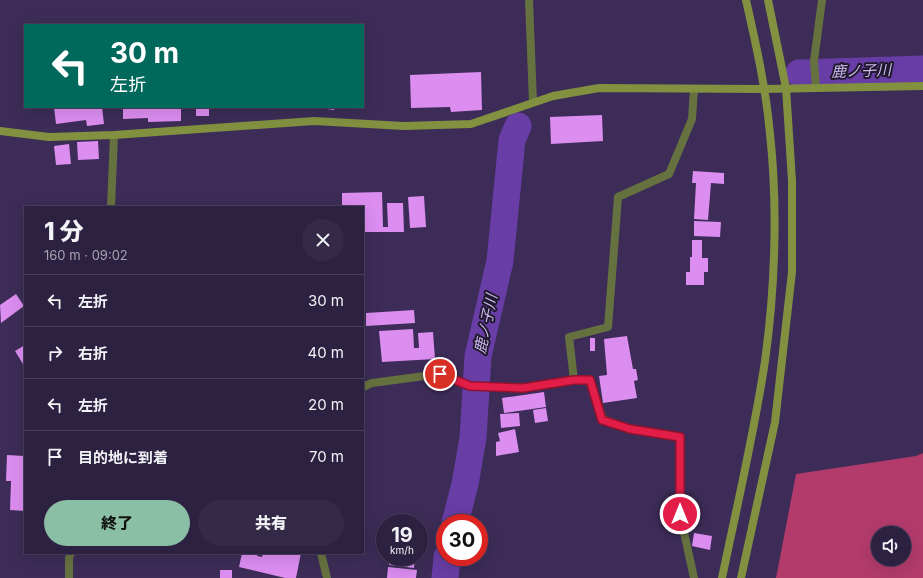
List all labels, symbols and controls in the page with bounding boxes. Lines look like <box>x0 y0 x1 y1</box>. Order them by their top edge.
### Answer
text: 30 m <box>110 36 179 70</box>
icon: left <box>44 40 96 92</box>
water label: 鹿ノ子川 <box>831 60 893 81</box>
text: 左折 <box>110 74 146 95</box>
text: 1 分 <box>44 217 84 246</box>
button: close <box>302 219 344 261</box>
text: 160 m · 09:02 <box>44 247 128 263</box>
icon: left <box>44 290 66 312</box>
text: 30 m <box>308 291 344 310</box>
water label: 鹿ノ子川 <box>470 291 501 355</box>
text: 左折 <box>78 292 108 311</box>
icon: right <box>44 342 66 364</box>
text: 40 m <box>307 343 344 362</box>
text: 右折 <box>78 344 108 363</box>
pin <box>423 357 457 391</box>
icon: arrive <box>429 363 451 385</box>
icon: left <box>44 394 66 416</box>
text: 20 m <box>308 395 344 414</box>
text: 左折 <box>78 396 108 415</box>
icon: arrive <box>44 446 66 468</box>
text: 70 m <box>309 447 344 466</box>
text: 目的地に到着 <box>78 448 168 467</box>
position arrow <box>659 493 701 535</box>
button: 終了 <box>44 500 190 546</box>
button: 共有 <box>198 500 344 546</box>
speed limit sign: 30 <box>436 514 488 566</box>
text: 19 <box>391 523 413 547</box>
map controls <box>871 526 911 566</box>
button: sound <box>871 526 911 566</box>
text: km/h <box>390 544 414 556</box>

